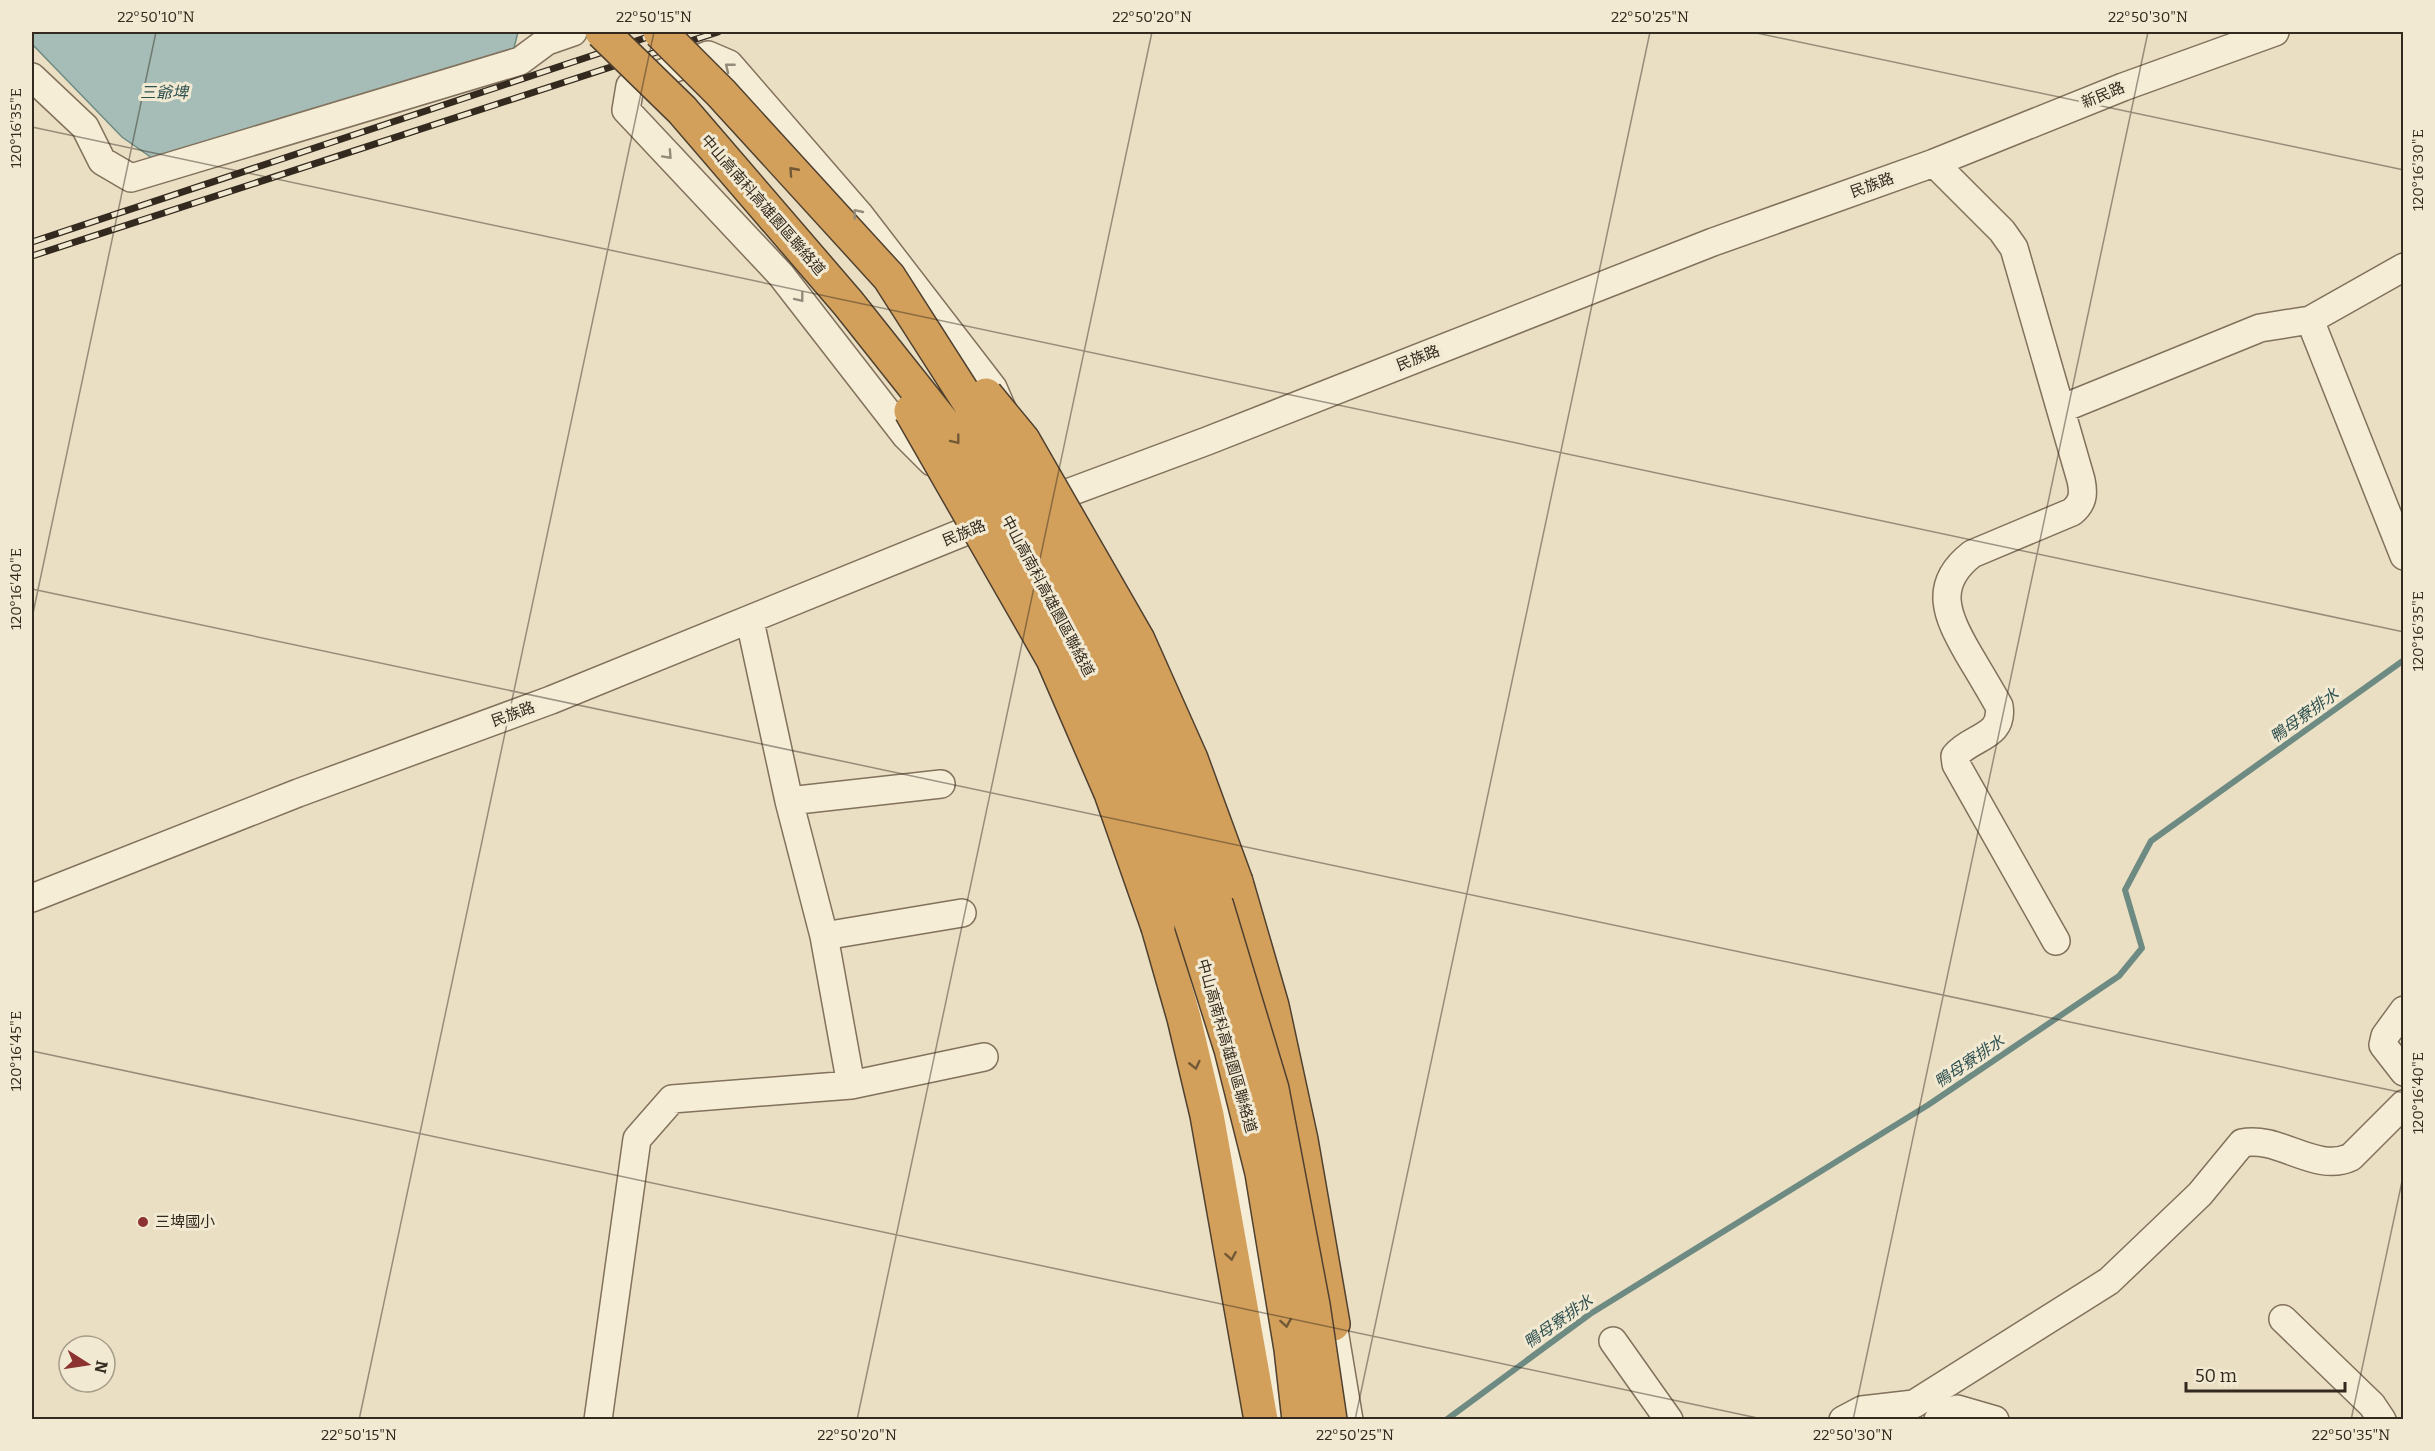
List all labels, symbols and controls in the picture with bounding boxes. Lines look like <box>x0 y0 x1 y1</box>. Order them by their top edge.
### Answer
text: 22°50'10"N <box>117 8 195 26</box>
text: 22°50'15"N <box>616 8 692 26</box>
text: 22°50'20"N <box>1112 8 1192 26</box>
text: 22°50'25"N <box>1611 8 1689 26</box>
text: 22°50'30"N <box>2108 8 2188 26</box>
one-way arrow <box>725 63 736 74</box>
street label: 新民路 <box>2079 78 2127 112</box>
water label: 三爺埤 <box>140 83 190 102</box>
text: 120°16'35"E <box>7 88 25 168</box>
text: 120°16'30"E <box>2409 129 2427 211</box>
street label: 中山高南科高雄園區聯絡道 <box>697 131 829 279</box>
one-way arrow <box>661 148 672 158</box>
one-way arrow <box>789 168 800 178</box>
street label: 民族路 <box>1848 169 1896 201</box>
one-way arrow <box>854 209 865 220</box>
one-way arrow <box>792 292 803 303</box>
street label: 民族路 <box>1394 342 1442 374</box>
one-way arrow <box>949 433 960 444</box>
street label: 中山高南科高雄園區聯絡道 <box>998 512 1098 680</box>
street label: 民族路 <box>940 516 988 550</box>
text: 120°16'40"E <box>7 548 25 630</box>
text: 120°16'35"E <box>2409 591 2427 671</box>
water label: 鴨母寮排水 <box>2266 684 2343 747</box>
street label: 民族路 <box>489 698 537 730</box>
street label: 中山高南科高雄園區聯絡道 <box>1194 957 1260 1135</box>
text: 120°16'45"E <box>7 1011 25 1091</box>
water label: 鴨母寮排水 <box>1931 1031 2009 1092</box>
text: 120°16'40"E <box>2409 1052 2427 1134</box>
one-way arrow <box>1187 1059 1200 1069</box>
place label: 三埤國小 <box>155 1213 215 1231</box>
marker: 三埤國小 <box>136 1215 150 1229</box>
one-way arrow <box>1224 1251 1237 1261</box>
water label: 鴨母寮排水 <box>1520 1290 1597 1352</box>
one-way arrow <box>1280 1319 1292 1328</box>
north arrow <box>57 1334 117 1394</box>
scale bar <box>2186 1355 2345 1393</box>
text: N <box>91 1359 112 1375</box>
text: 50 m <box>2195 1365 2237 1387</box>
text: 22°50'15"N <box>321 1426 397 1444</box>
text: 22°50'20"N <box>817 1426 897 1444</box>
text: 22°50'25"N <box>1316 1426 1394 1444</box>
text: 22°50'30"N <box>1813 1426 1893 1444</box>
text: 22°50'35"N <box>2312 1426 2390 1444</box>

